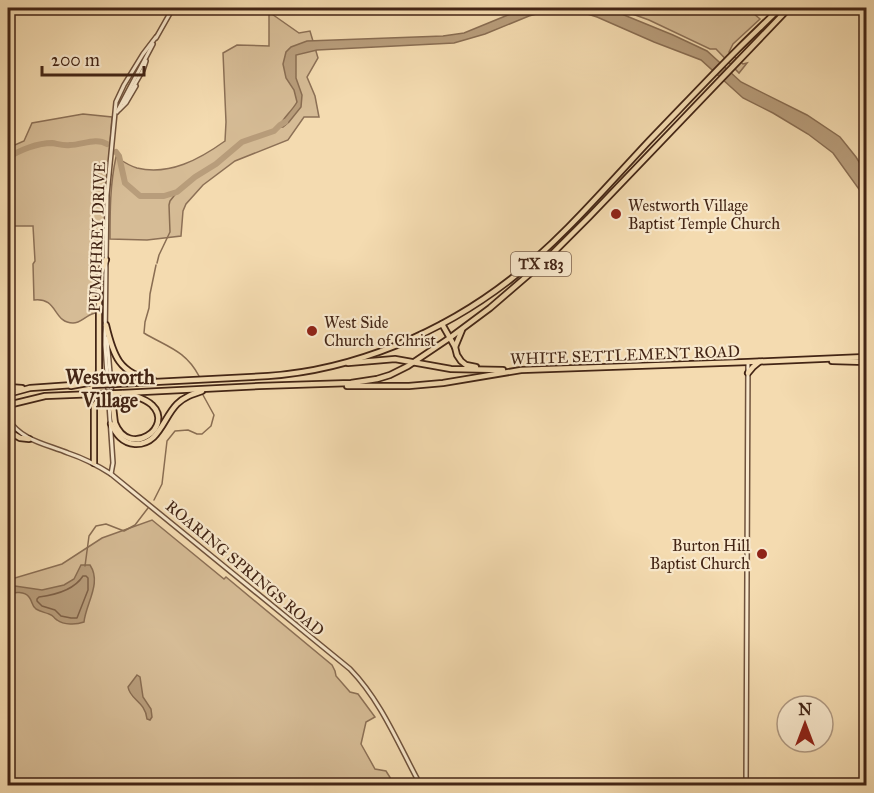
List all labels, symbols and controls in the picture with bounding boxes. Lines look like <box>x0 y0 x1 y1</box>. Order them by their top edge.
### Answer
scale bar <box>42 39 144 77</box>
text: 200 m <box>51 49 100 71</box>
street label: PUMPHREY DRIVE <box>85 161 109 313</box>
place label: Westworth Village Baptist Temple Church <box>628 196 780 233</box>
marker: Westworth Village Baptist Temple Church <box>609 207 623 221</box>
road number: TX 183 <box>511 252 571 276</box>
place label: West Side Church of Christ <box>324 313 436 350</box>
marker: West Side Church of Christ <box>305 324 319 338</box>
street label: WHITE SETTLEMENT ROAD <box>510 341 740 369</box>
district label: Westworth Village <box>65 365 156 413</box>
street label: ROARING SPRINGS ROAD <box>162 496 328 640</box>
place label: Burton Hill Baptist Church <box>650 536 751 573</box>
marker: Burton Hill Baptist Church <box>755 547 769 561</box>
north arrow <box>775 694 835 754</box>
text: N <box>798 700 812 719</box>

